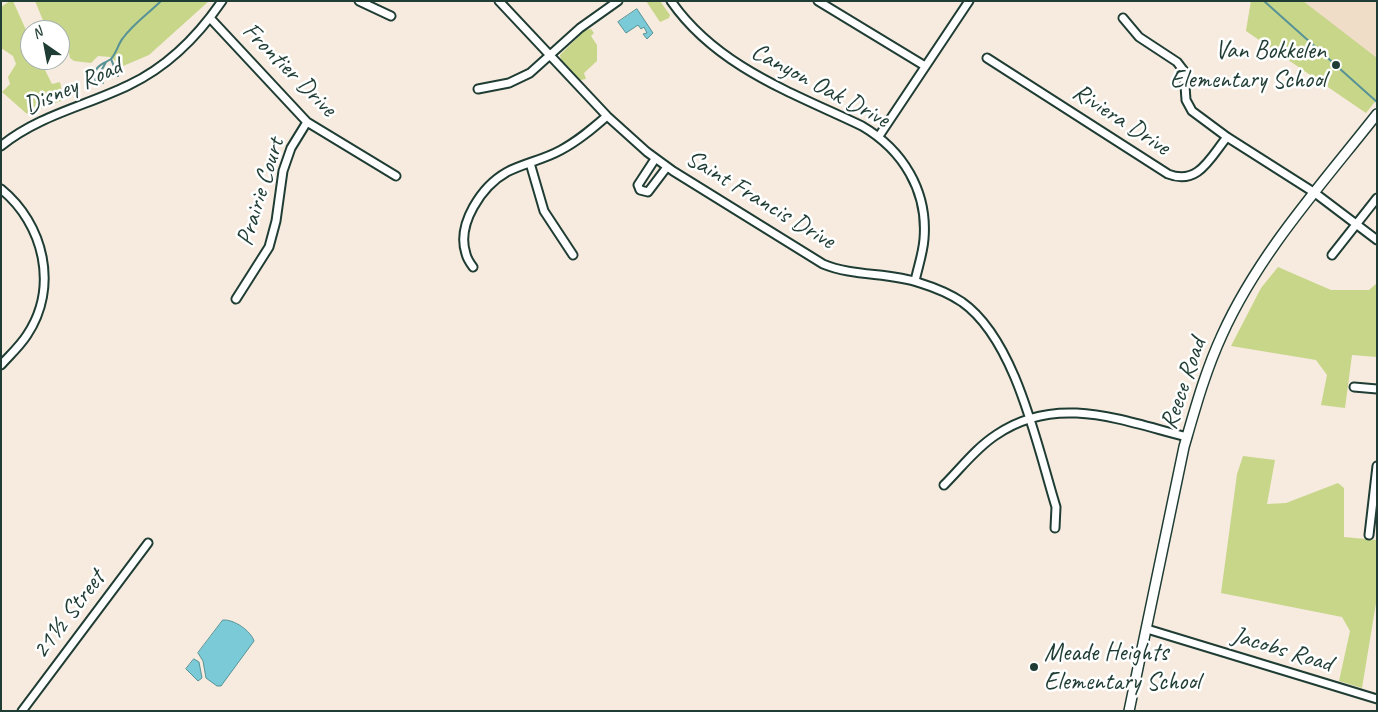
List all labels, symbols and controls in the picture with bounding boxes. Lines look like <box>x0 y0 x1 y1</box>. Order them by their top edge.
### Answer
street label: Frontier Drive <box>236 17 342 123</box>
north arrow <box>20 20 70 70</box>
text: N <box>29 23 45 42</box>
place label: Van Bokkelen Elementary School <box>1170 36 1326 95</box>
street label: Canyon Oak Drive <box>746 37 894 135</box>
street label: Disney Road <box>19 52 127 122</box>
marker: Van Bokkelen Elementary School <box>1330 59 1342 71</box>
street label: Riviera Drive <box>1067 77 1175 163</box>
street label: Prairie Court <box>230 135 292 249</box>
street label: Saint Francis Drive <box>680 144 840 256</box>
street label: Reece Road <box>1154 335 1214 433</box>
street label: 21½ Street <box>26 565 112 665</box>
street label: Jacobs Road <box>1228 621 1336 679</box>
place label: Meade Heights Elementary School <box>1044 638 1200 697</box>
marker: Meade Heights Elementary School <box>1028 661 1040 673</box>

